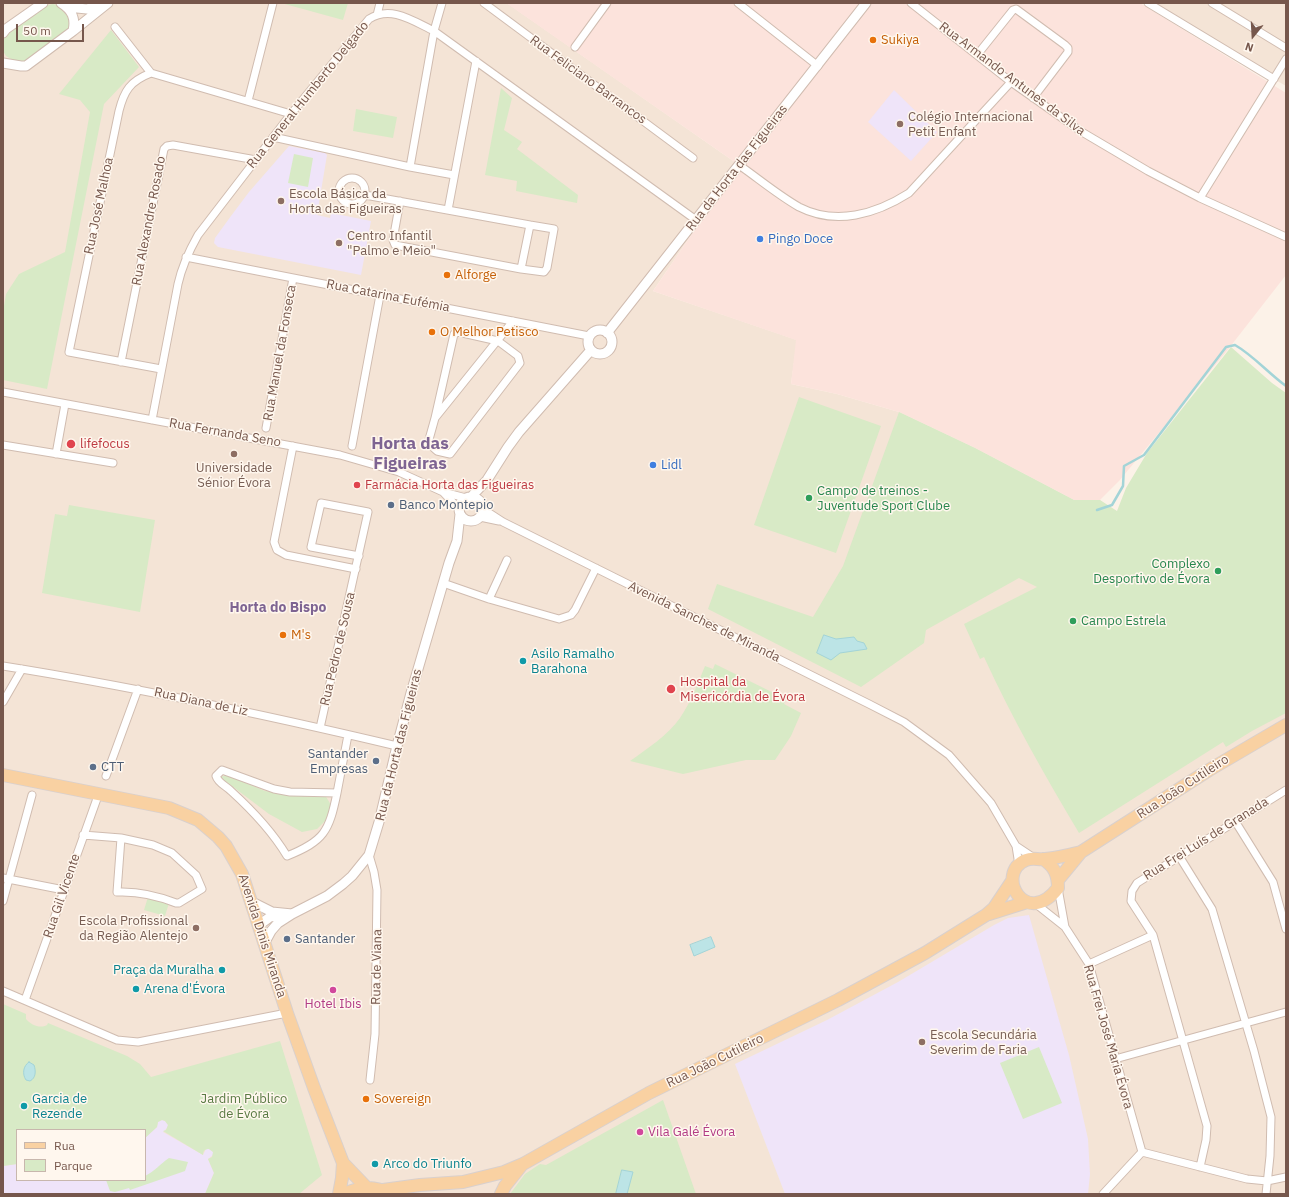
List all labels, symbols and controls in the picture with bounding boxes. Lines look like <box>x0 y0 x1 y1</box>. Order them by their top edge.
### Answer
scale bar <box>18 16 86 42</box>
north arrow <box>1233 16 1273 56</box>
street label: Rua General Humberto Delgado <box>244 18 372 172</box>
street label: Rua Armando Antunes da Silva <box>936 19 1088 139</box>
text: 50 m <box>23 23 51 38</box>
street label: Rua Feliciano Barrancos <box>527 32 649 128</box>
place label: Sukiya <box>881 32 919 48</box>
marker: Sukiya <box>868 35 878 45</box>
text: N <box>1243 40 1255 55</box>
street label: Rua da Horta das Figueiras <box>683 102 791 234</box>
place label: Colégio Internacional Petit Enfant <box>908 109 1033 140</box>
marker: Colégio Internacional Petit Enfant <box>895 119 905 129</box>
street label: Rua Alexandre Rosado <box>129 155 169 287</box>
street label: Rua José Malhoa <box>81 156 117 256</box>
place label: Escola Básica da Horta das Figueiras <box>289 186 402 217</box>
marker: Escola Básica da Horta das Figueiras <box>276 196 286 206</box>
place label: Centro Infantil "Palmo e Meio" <box>347 228 436 259</box>
place label: Pingo Doce <box>768 231 833 247</box>
marker: Pingo Doce <box>755 234 765 244</box>
marker: Centro Infantil "Palmo e Meio" <box>334 238 344 248</box>
place label: Alforge <box>455 267 497 283</box>
marker: Alforge <box>442 270 452 280</box>
street label: Rua Catarina Eufémia <box>325 276 451 316</box>
street label: Rua Manuel da Fonseca <box>260 284 300 422</box>
place label: O Melhor Petisco <box>440 324 539 340</box>
marker: O Melhor Petisco <box>427 327 437 337</box>
street label: Rua Fernanda Seno <box>168 415 282 451</box>
district label: Horta das Figueiras <box>371 434 449 474</box>
place label: lifefocus <box>80 436 130 452</box>
marker: lifefocus <box>65 438 77 450</box>
marker: Universidade Sénior Évora <box>229 449 239 459</box>
place label: Lidl <box>661 457 682 473</box>
place label: Universidade Sénior Évora <box>196 460 272 491</box>
marker: Lidl <box>648 460 658 470</box>
place label: Farmácia Horta das Figueiras <box>365 477 534 493</box>
marker: Farmácia Horta das Figueiras <box>352 480 362 490</box>
place label: Campo de treinos - Juventude Sport Clube <box>817 483 950 514</box>
marker: Campo de treinos - Juventude Sport Clube <box>804 493 814 503</box>
place label: Banco Montepio <box>399 497 494 513</box>
marker: Banco Montepio <box>386 500 396 510</box>
place label: Complexo Desportivo de Évora <box>1093 556 1210 587</box>
marker: Complexo Desportivo de Évora <box>1213 566 1223 576</box>
street label: Avenida Sanches de Miranda <box>625 578 783 666</box>
street label: Rua Pedro de Sousa <box>317 591 359 707</box>
district label: Horta do Bispo <box>230 600 326 616</box>
place label: Campo Estrela <box>1081 613 1166 629</box>
marker: Campo Estrela <box>1068 616 1078 626</box>
place label: M's <box>291 627 311 643</box>
marker: M's <box>278 630 288 640</box>
place label: Asilo Ramalho Barahona <box>531 646 614 677</box>
marker: Asilo Ramalho Barahona <box>518 656 528 666</box>
street label: Rua da Horta das Figueiras <box>373 667 425 823</box>
place label: Hospital da Misericórdia de Évora <box>680 674 805 705</box>
marker: Hospital da Misericórdia de Évora <box>665 683 677 695</box>
street label: Rua Diana de Liz <box>153 684 249 720</box>
place label: Santander Empresas <box>308 746 368 777</box>
street label: Rua João Cutileiro <box>1134 752 1232 822</box>
marker: Santander Empresas <box>371 756 381 766</box>
place label: CTT <box>101 759 124 775</box>
marker: CTT <box>88 762 98 772</box>
street label: Rua Frei Luís de Granada <box>1141 794 1271 884</box>
street label: Rua Gil Vicente <box>40 852 84 940</box>
street label: Avenida Dinis Miranda <box>235 872 289 1000</box>
place label: Escola Profissional da Região Alentejo <box>79 913 188 944</box>
marker: Escola Profissional da Região Alentejo <box>191 923 201 933</box>
street label: Rua de Viana <box>369 929 385 1005</box>
place label: Santander <box>295 931 355 947</box>
marker: Santander <box>282 934 292 944</box>
place label: Praça da Muralha <box>113 962 214 978</box>
street label: Rua Frei José Maria Évora <box>1080 963 1136 1111</box>
marker: Praça da Muralha <box>217 965 227 975</box>
place label: Arena d'Évora <box>144 981 225 997</box>
marker: Arena d'Évora <box>131 984 141 994</box>
marker: Hotel Ibis <box>328 985 338 995</box>
place label: Hotel Ibis <box>304 996 362 1012</box>
place label: Escola Secundária Severim de Faria <box>930 1027 1037 1058</box>
street label: Rua João Cutileiro <box>664 1031 766 1091</box>
marker: Escola Secundária Severim de Faria <box>917 1037 927 1047</box>
place label: Garcia de Rezende <box>32 1091 87 1122</box>
park label: Jardim Público de Évora <box>201 1091 287 1122</box>
place label: Sovereign <box>374 1091 431 1107</box>
marker: Sovereign <box>361 1094 371 1104</box>
marker: Garcia de Rezende <box>19 1101 29 1111</box>
place label: Vila Galé Évora <box>648 1124 735 1140</box>
marker: Vila Galé Évora <box>635 1127 645 1137</box>
legend <box>16 1129 146 1181</box>
text: Rua <box>54 1138 75 1153</box>
place label: Arco do Triunfo <box>383 1156 472 1172</box>
text: Parque <box>54 1158 92 1173</box>
marker: Arco do Triunfo <box>370 1159 380 1169</box>

